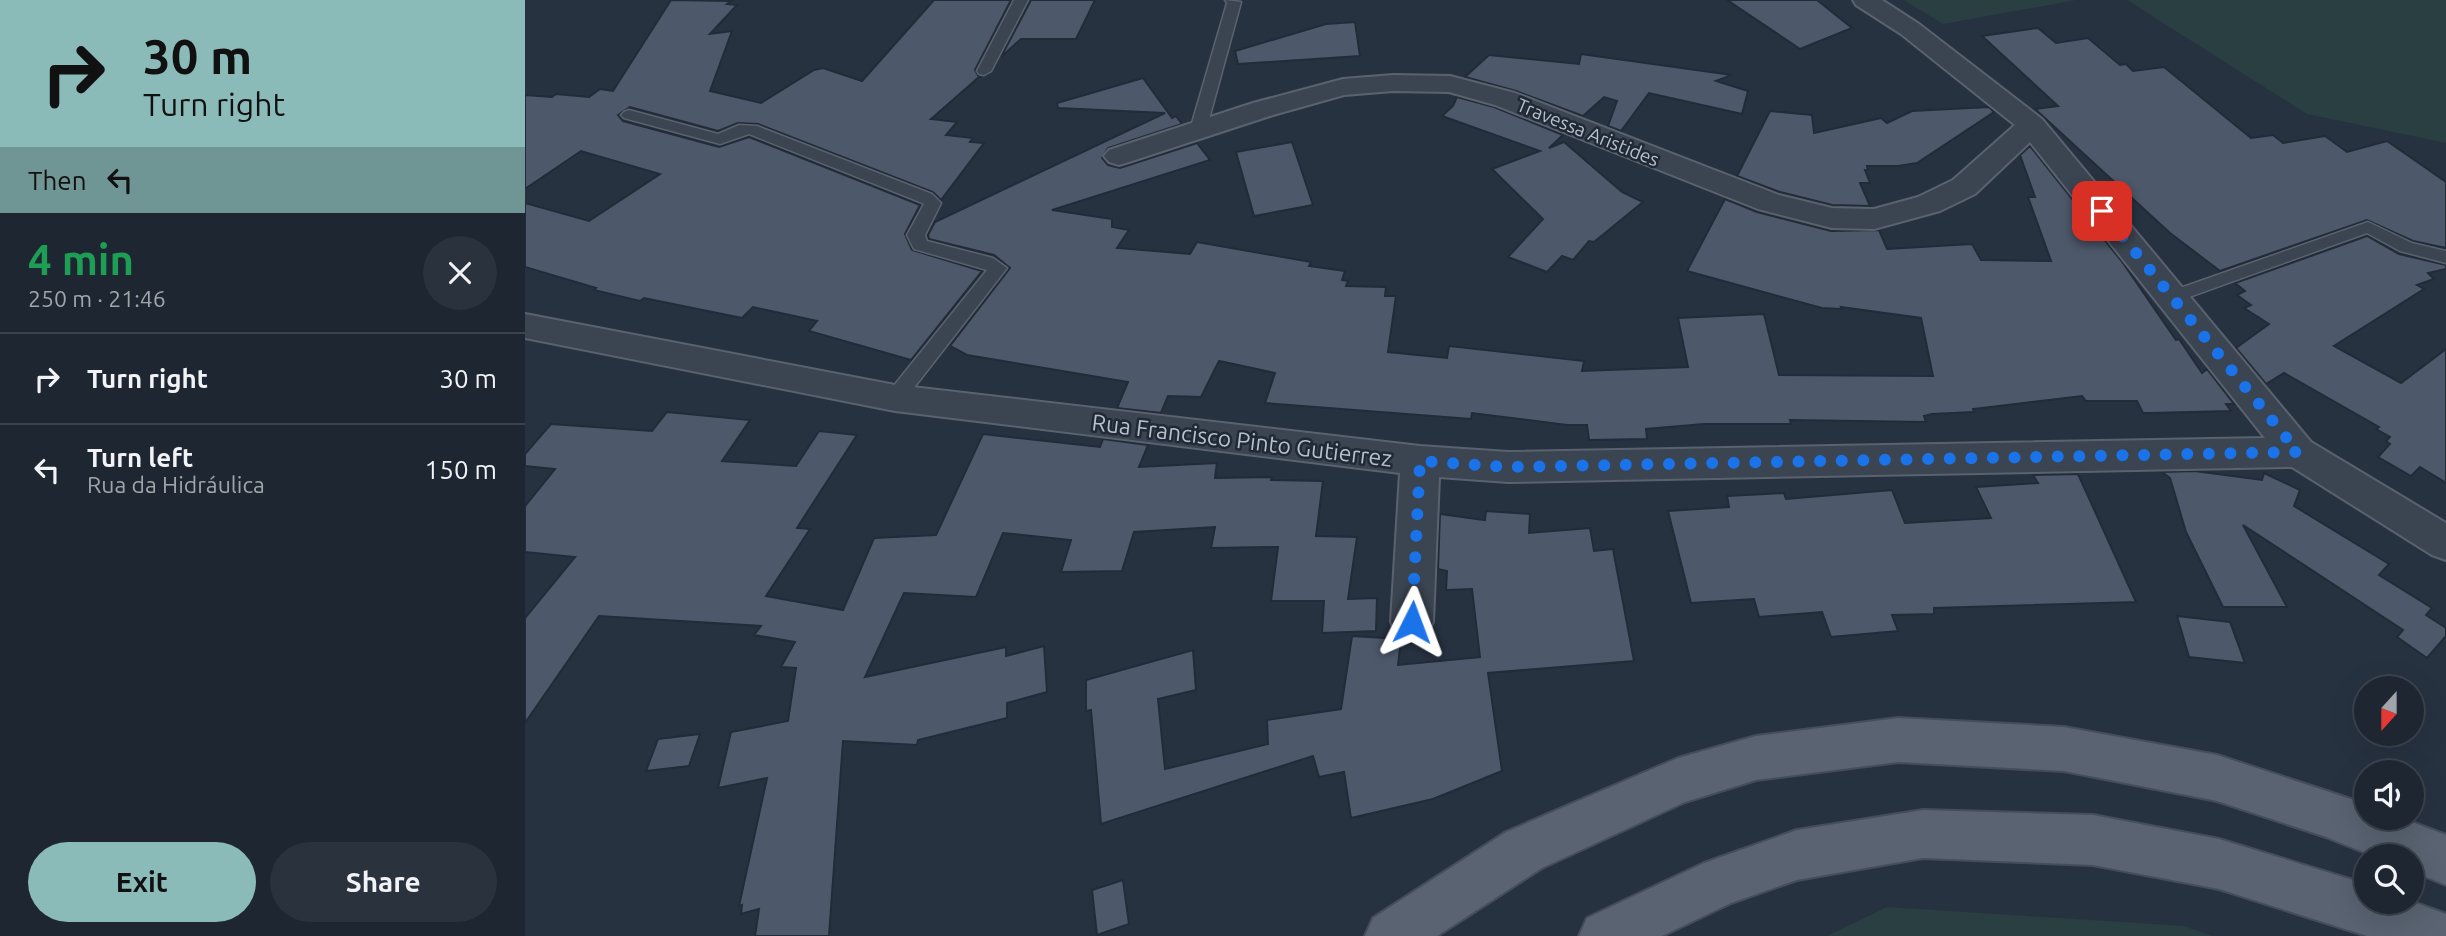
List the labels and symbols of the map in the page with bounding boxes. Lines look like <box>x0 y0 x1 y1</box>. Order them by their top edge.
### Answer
street label: Travessa Aristides <box>1514 93 1662 171</box>
pin <box>2072 181 2132 241</box>
street label: Rua Francisco Pinto Gutierrez <box>1091 409 1393 471</box>
position arrow <box>1375 585 1449 659</box>
north arrow <box>2354 676 2424 746</box>

